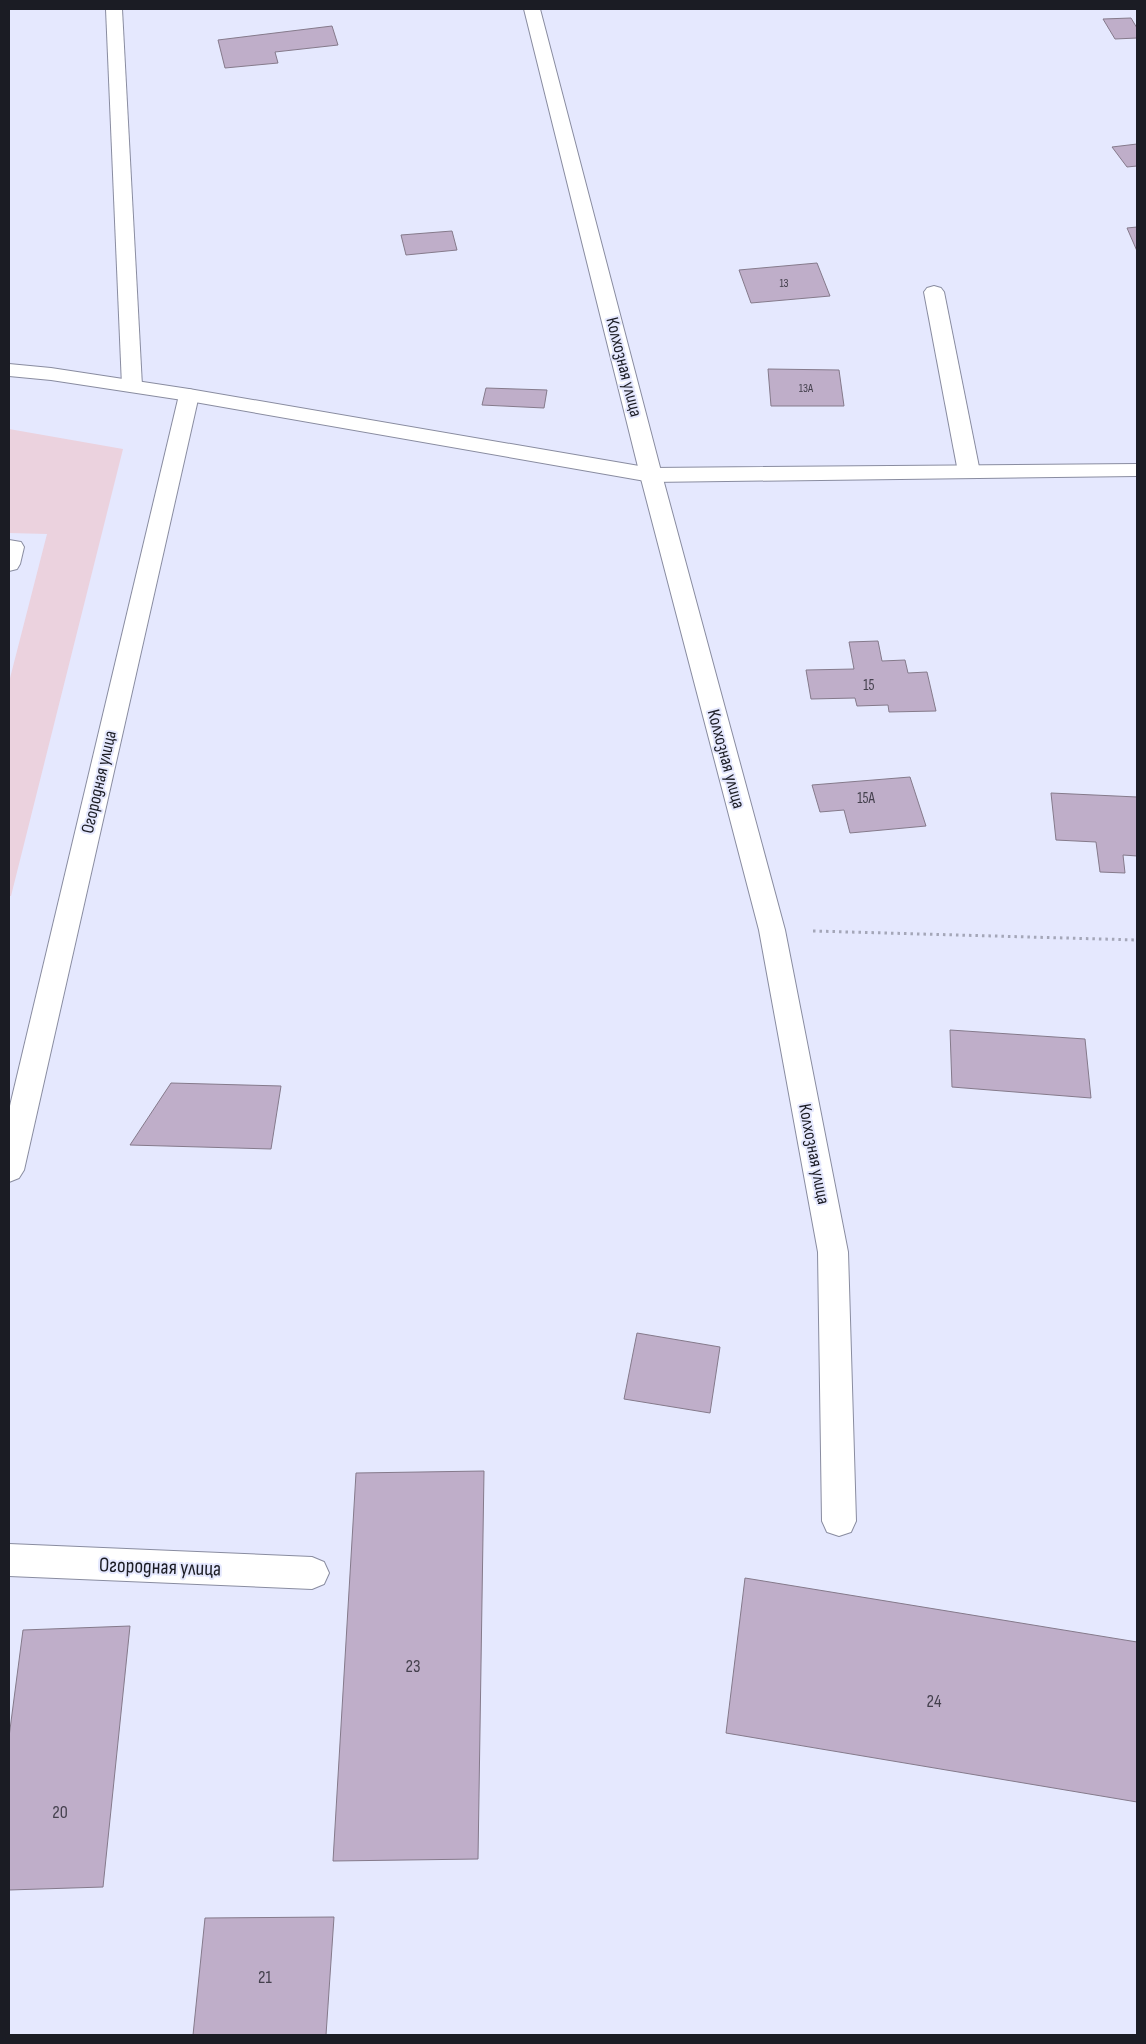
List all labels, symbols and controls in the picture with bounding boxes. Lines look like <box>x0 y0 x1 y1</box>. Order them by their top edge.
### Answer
house number: 13 <box>779 276 789 291</box>
street label: Колхозная улица <box>602 315 647 419</box>
house number: 13А <box>799 381 814 396</box>
house number: 15 <box>863 676 875 695</box>
street label: Колхозная улица <box>703 707 749 811</box>
street label: Огородная улица <box>77 728 121 835</box>
house number: 15А <box>857 789 875 808</box>
street label: Колхозная улица <box>794 1102 834 1206</box>
street label: Огородная улица <box>98 1552 222 1582</box>
house number: 23 <box>406 1656 421 1677</box>
house number: 24 <box>927 1691 942 1712</box>
house number: 20 <box>52 1802 68 1823</box>
house number: 21 <box>258 1967 273 1988</box>

